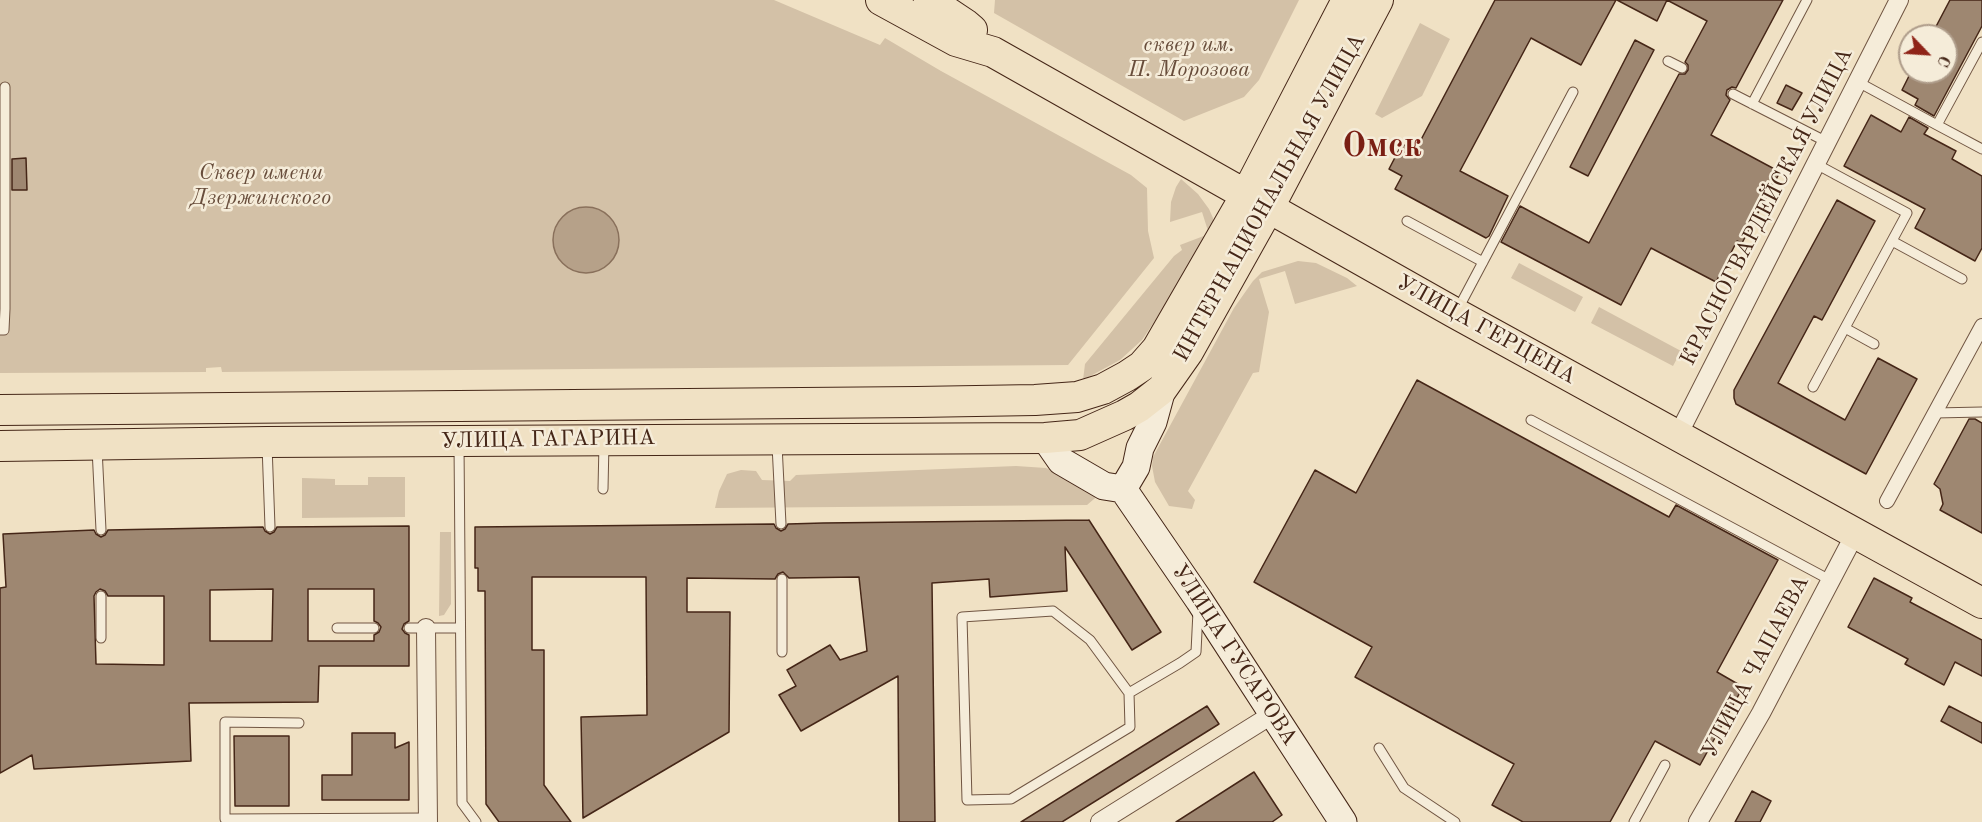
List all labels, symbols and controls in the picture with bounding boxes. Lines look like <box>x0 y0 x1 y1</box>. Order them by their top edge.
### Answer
north arrow <box>1898 24 1958 84</box>
street label: ИНТЕРНАЦИОНАЛЬНАЯ УЛИЦА <box>1169 29 1371 367</box>
park label: сквер им. П. Морозова <box>1128 32 1250 84</box>
street label: КРАСНОГВАРДЕЙСКАЯ УЛИЦА <box>1675 44 1859 370</box>
text: С <box>1933 53 1952 69</box>
district label: Омск <box>1342 127 1422 167</box>
park label: Сквер имени Дзержинского <box>191 160 331 212</box>
street label: УЛИЦА ГЕРЦЕНА <box>1392 270 1580 390</box>
street label: УЛИЦА ГАГАРИНА <box>441 425 655 455</box>
street label: УЛИЦА ГУСАРОВА <box>1165 559 1303 751</box>
street label: УЛИЦА ЧАПАЕВА <box>1697 571 1815 763</box>

